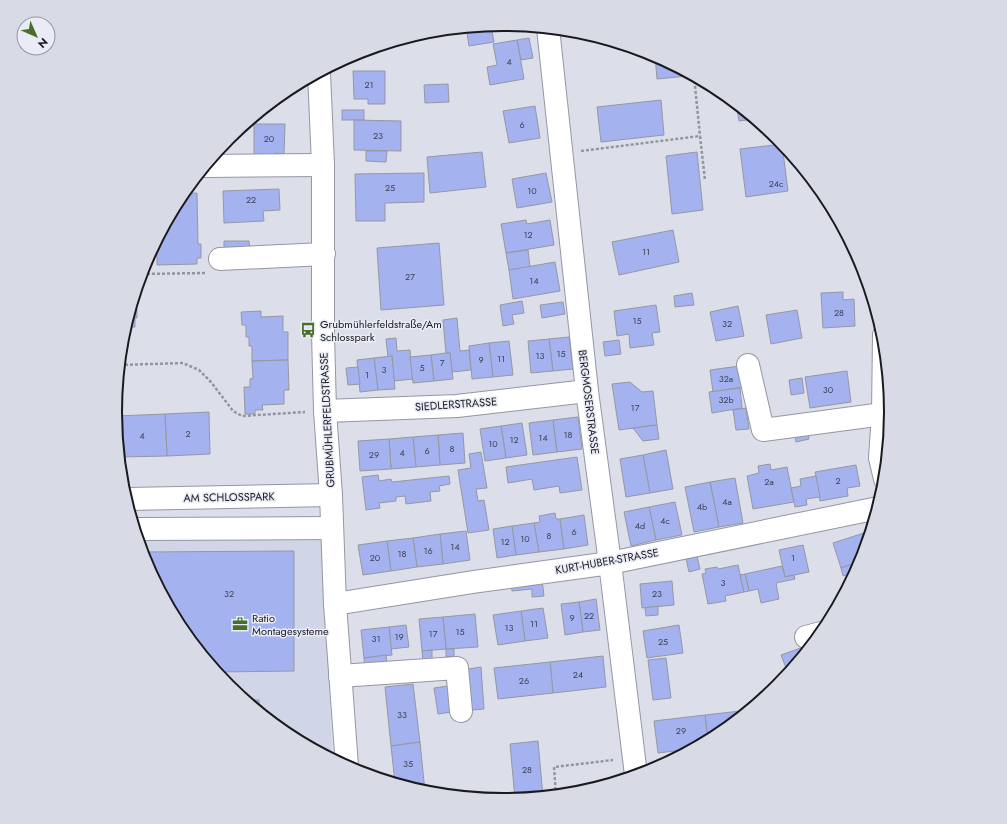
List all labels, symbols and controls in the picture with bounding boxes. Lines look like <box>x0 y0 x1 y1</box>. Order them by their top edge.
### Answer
north arrow <box>16 16 56 56</box>
text: N <box>34 34 52 52</box>
house number: 4 <box>506 55 512 68</box>
house number: 21 <box>364 78 374 91</box>
house number: 6 <box>519 118 525 131</box>
house number: 23 <box>373 129 383 142</box>
house number: 20 <box>264 132 275 145</box>
house number: 24c <box>769 177 783 190</box>
house number: 25 <box>385 181 395 194</box>
house number: 10 <box>527 184 537 197</box>
house number: 22 <box>246 193 256 206</box>
house number: 12 <box>523 228 533 241</box>
house number: 11 <box>642 245 650 258</box>
house number: 27 <box>405 270 415 283</box>
house number: 14 <box>529 274 539 287</box>
house number: 28 <box>834 306 844 319</box>
house number: 15 <box>632 314 642 327</box>
place label: Grubmühlerfeldstraße/Am Schlosspark <box>320 316 442 345</box>
house number: 32 <box>722 317 732 330</box>
bus stop icon: Grubmühlerfeldstraße/Am Schlosspark <box>299 321 317 339</box>
house number: 15 <box>556 347 566 360</box>
house number: 13 <box>536 349 545 362</box>
street label: BERGMOSERSTRASSE <box>575 349 603 455</box>
street label: GRUBMÜHLERFELDSTRASSE <box>315 352 339 488</box>
house number: 11 <box>497 352 505 365</box>
house number: 9 <box>478 353 484 366</box>
house number: 7 <box>440 356 445 369</box>
house number: 5 <box>419 361 425 374</box>
house number: 3 <box>382 363 387 376</box>
house number: 1 <box>365 368 369 381</box>
house number: 32a <box>719 372 733 385</box>
house number: 30 <box>823 383 834 396</box>
street label: SIEDLERSTRASSE <box>414 393 498 415</box>
house number: 32b <box>718 393 734 406</box>
house number: 17 <box>631 401 640 414</box>
house number: 2 <box>185 427 191 440</box>
house number: 18 <box>564 428 573 441</box>
house number: 4 <box>139 429 145 442</box>
house number: 14 <box>538 431 548 444</box>
house number: 12 <box>509 433 519 446</box>
house number: 10 <box>488 437 498 450</box>
house number: 8 <box>450 442 455 455</box>
house number: 6 <box>424 444 430 457</box>
house number: 4 <box>399 446 405 459</box>
house number: 29 <box>369 448 379 461</box>
house number: 2 <box>835 474 841 487</box>
house number: 2a <box>764 475 774 488</box>
street label: AM SCHLOSSPARK <box>183 488 275 506</box>
house number: 4a <box>722 495 732 508</box>
house number: 4b <box>697 500 707 513</box>
house number: 4c <box>660 514 670 527</box>
house number: 4d <box>635 519 645 532</box>
house number: 6 <box>571 525 577 538</box>
house number: 8 <box>547 529 552 542</box>
house number: 10 <box>520 532 530 545</box>
house number: 12 <box>500 535 510 548</box>
house number: 14 <box>450 540 460 553</box>
house number: 16 <box>423 544 433 557</box>
street label: KURT-HUBER-STRASSE <box>554 544 660 578</box>
house number: 18 <box>398 547 407 560</box>
house number: 20 <box>370 551 381 564</box>
house number: 1 <box>791 551 795 564</box>
house number: 3 <box>721 576 726 589</box>
house number: 32 <box>224 587 234 600</box>
house number: 23 <box>652 587 662 600</box>
house number: 22 <box>584 609 594 622</box>
place label: Ratio Montagesysteme <box>252 610 329 639</box>
house number: 9 <box>569 611 575 624</box>
office icon: Ratio Montagesysteme <box>231 615 249 633</box>
house number: 11 <box>530 617 538 630</box>
house number: 13 <box>505 621 514 634</box>
house number: 15 <box>455 625 465 638</box>
house number: 17 <box>429 627 438 640</box>
house number: 19 <box>394 630 404 643</box>
house number: 31 <box>372 632 380 645</box>
house number: 25 <box>658 635 668 648</box>
house number: 24 <box>573 668 583 681</box>
house number: 26 <box>519 674 529 687</box>
house number: 33 <box>397 708 407 721</box>
house number: 29 <box>676 724 686 737</box>
house number: 35 <box>403 757 413 770</box>
house number: 28 <box>522 763 532 776</box>

